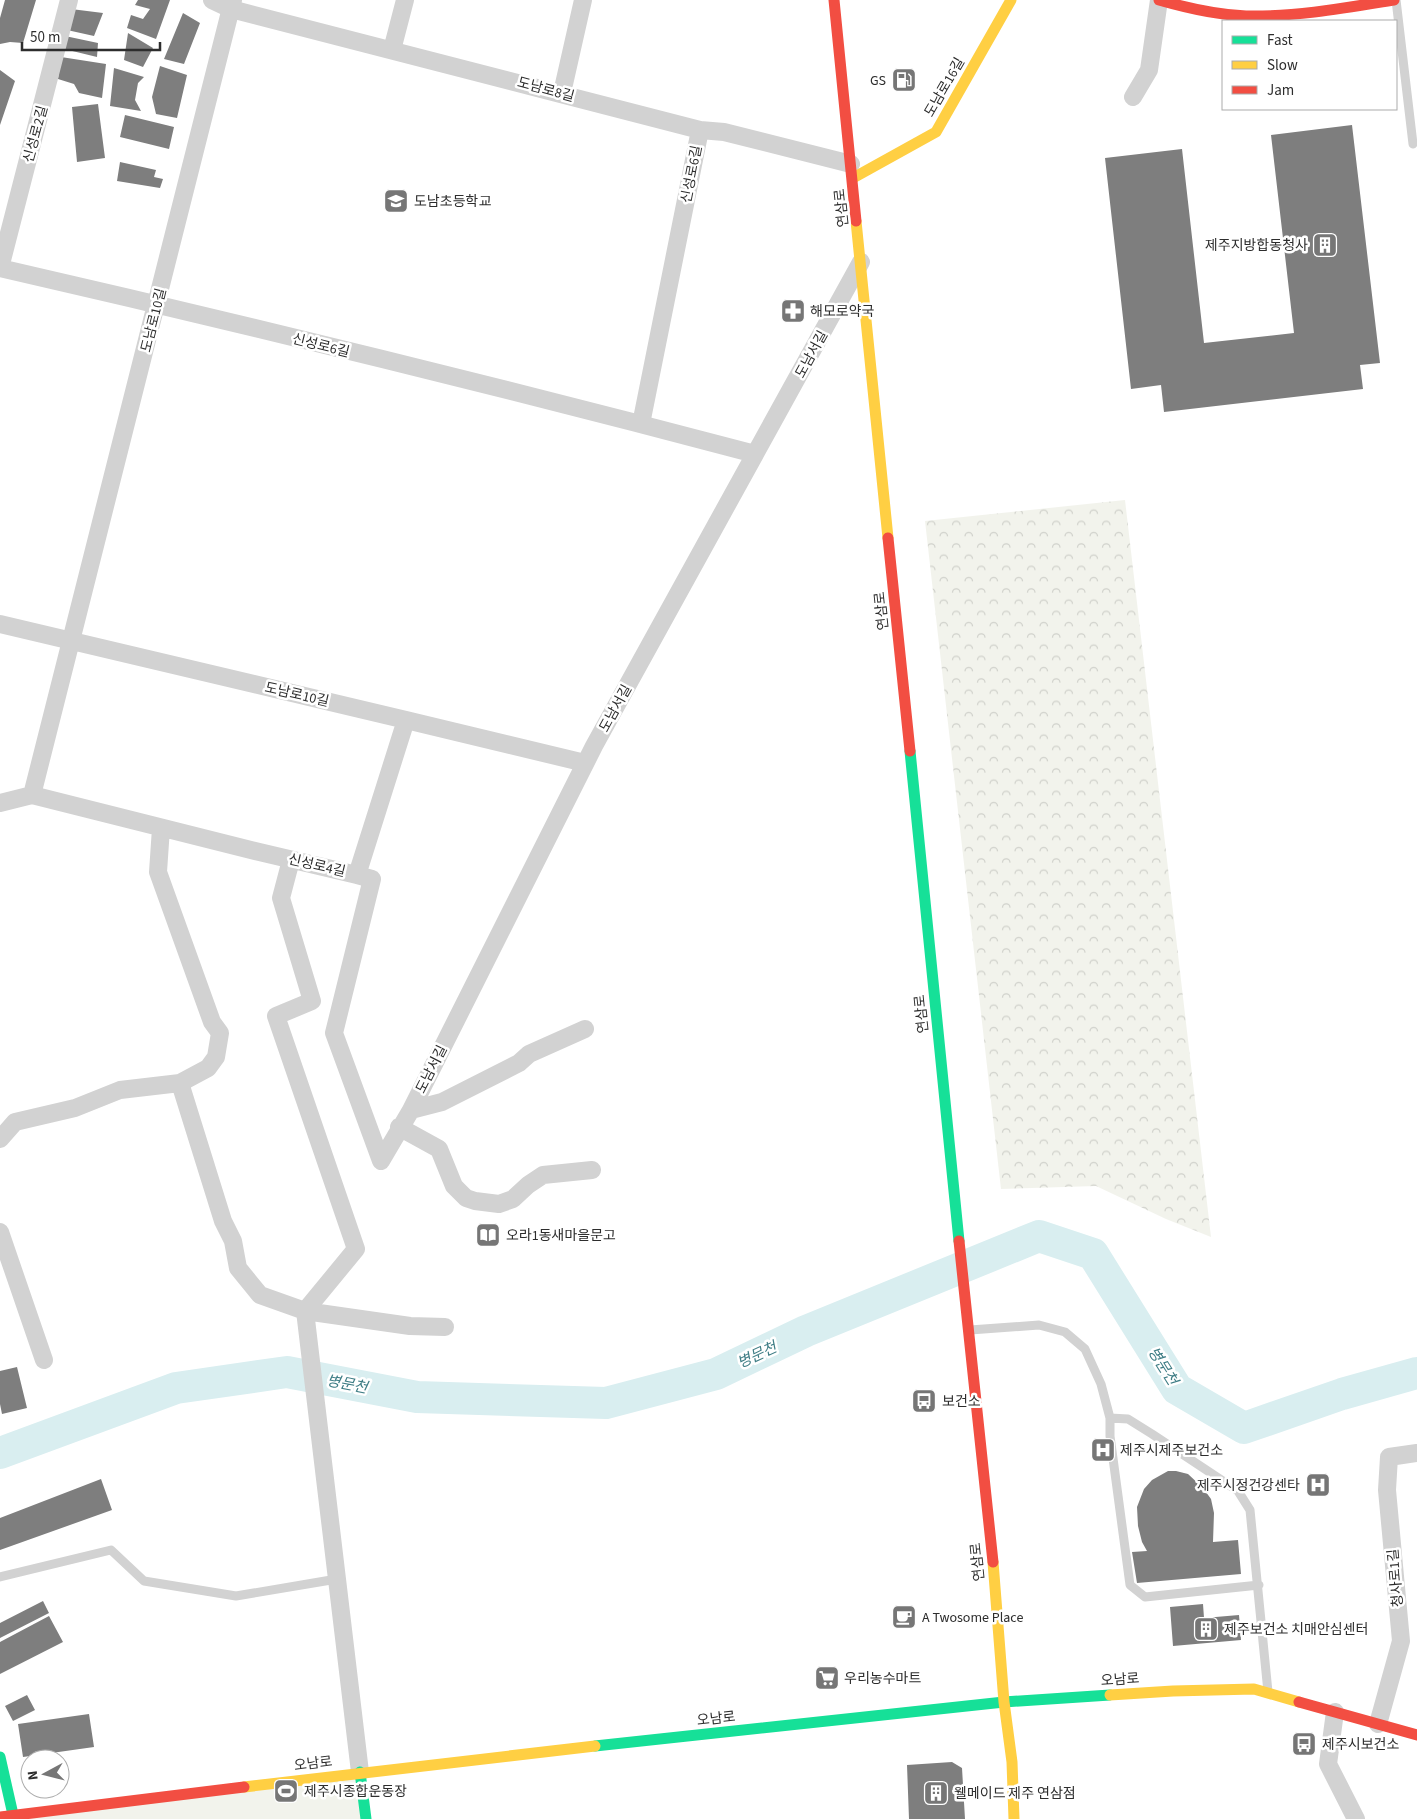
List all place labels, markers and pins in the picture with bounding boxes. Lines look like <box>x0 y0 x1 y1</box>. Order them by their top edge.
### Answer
fuel station icon: GS <box>891 67 917 93</box>
place label: GS <box>870 71 886 91</box>
school or university icon: 도남초등학교 <box>383 188 409 214</box>
place label: 도남초등학교 <box>414 192 491 212</box>
building icon: 제주지방합동청사 <box>1312 232 1338 258</box>
place label: 제주지방합동청사 <box>1205 236 1308 256</box>
pharmacy icon: 해모로약국 <box>780 298 806 324</box>
place label: 해모로약국 <box>810 302 875 322</box>
library icon: 오라1동새마을문고 <box>475 1222 501 1248</box>
place label: 오라1동새마을문고 <box>506 1226 616 1246</box>
bus stop icon: 보건소 <box>911 1388 937 1414</box>
place label: 보건소 <box>942 1392 981 1412</box>
hospital icon: 제주시제주보건소 <box>1090 1437 1116 1463</box>
place label: 제주시제주보건소 <box>1120 1441 1223 1461</box>
hospital icon: 제주시정건강센타 <box>1305 1472 1331 1498</box>
place label: 제주시정건강센타 <box>1197 1476 1300 1496</box>
cafe icon: A Twosome Place <box>891 1604 917 1630</box>
place label: A Twosome Place <box>922 1608 1023 1628</box>
building icon: 제주보건소 치매안심센터 <box>1193 1616 1219 1642</box>
place label: 제주보건소 치매안심센터 <box>1224 1620 1368 1640</box>
supermarket icon: 우리농수마트 <box>814 1665 840 1691</box>
place label: 우리농수마트 <box>844 1669 921 1689</box>
bus stop icon: 제주시보건소 <box>1291 1731 1317 1757</box>
place label: 제주시보건소 <box>1322 1735 1399 1755</box>
sports icon: 제주시종합운동장 <box>273 1778 299 1804</box>
building icon: 웰메이드 제주 연삼점 <box>923 1780 949 1806</box>
place label: 제주시종합운동장 <box>304 1782 407 1802</box>
place label: 웰메이드 제주 연삼점 <box>954 1784 1076 1804</box>

